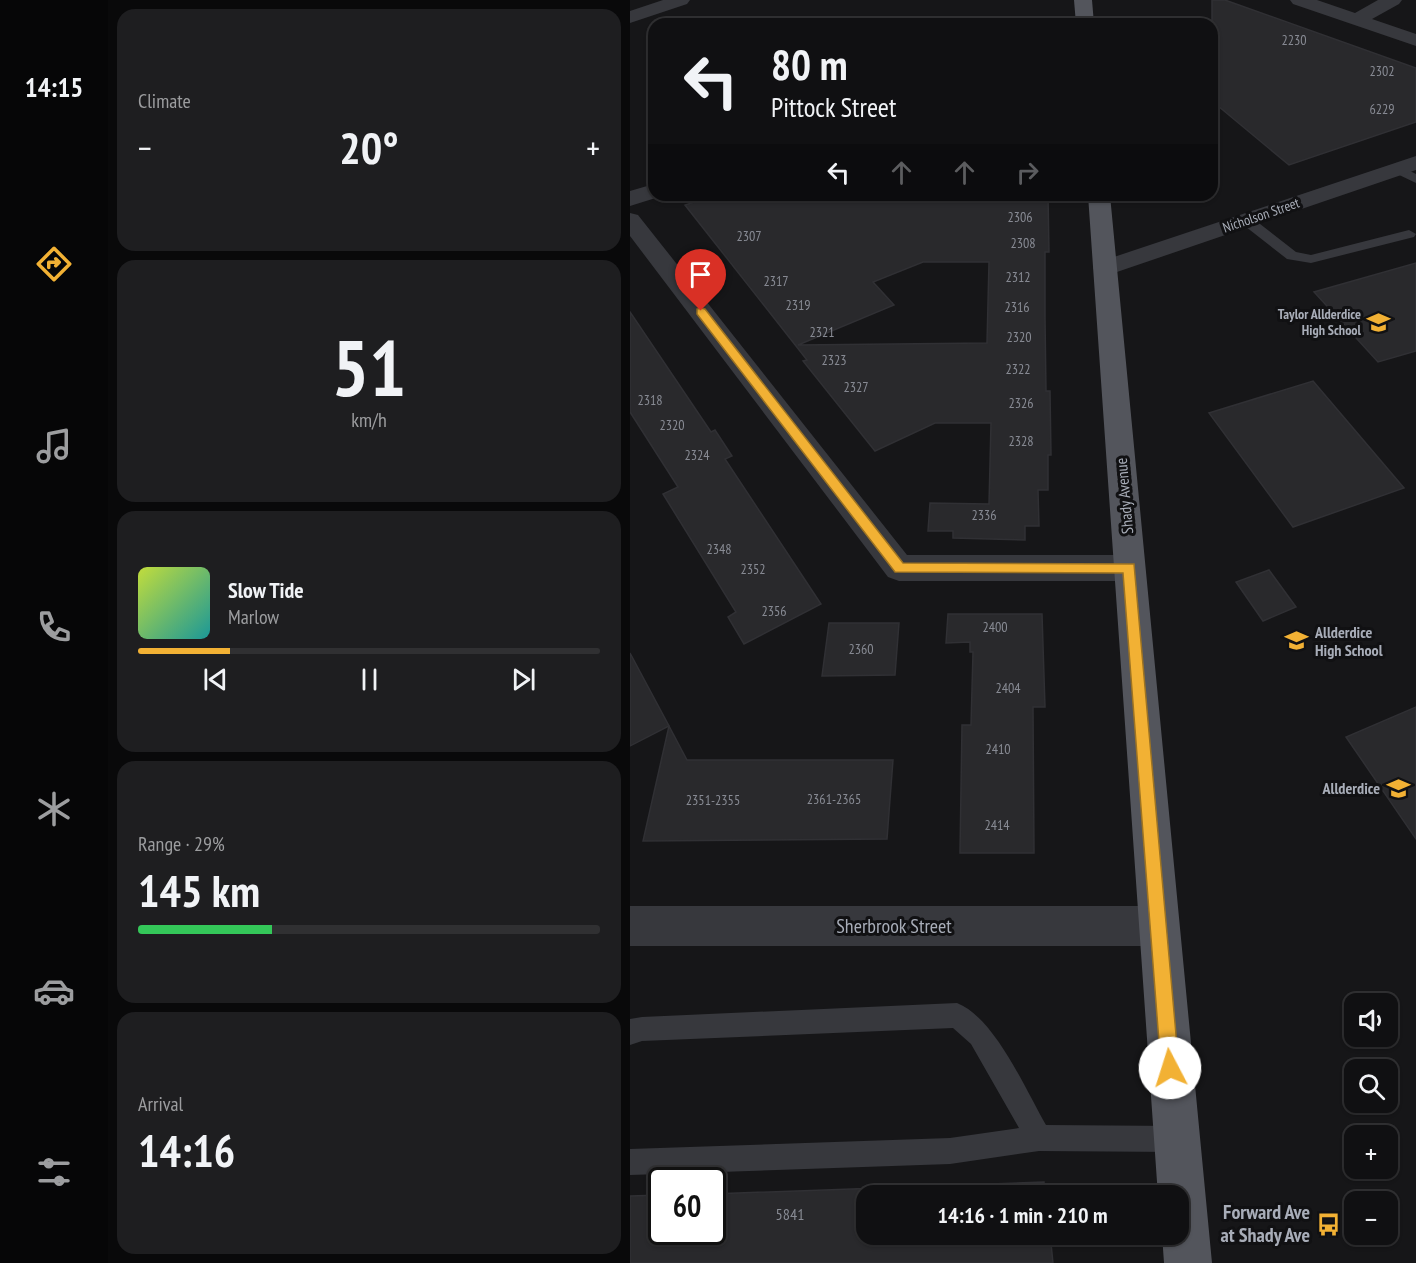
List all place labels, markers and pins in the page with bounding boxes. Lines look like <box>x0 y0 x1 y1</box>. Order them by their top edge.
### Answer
pin <box>675 249 726 311</box>
place label: Taylor Allderdice High School <box>1278 305 1362 339</box>
school or university icon: Taylor Allderdice High School <box>1366 309 1392 335</box>
place label: Allderdice High School <box>1314 622 1383 660</box>
school or university icon: Allderdice High School <box>1284 628 1310 654</box>
school or university icon: Allderdice <box>1385 775 1411 801</box>
place label: Allderdice <box>1322 778 1380 798</box>
place label: Forward Ave at Shady Ave <box>1221 1199 1310 1248</box>
bus stop icon: Forward Ave at Shady Ave <box>1315 1211 1341 1237</box>

